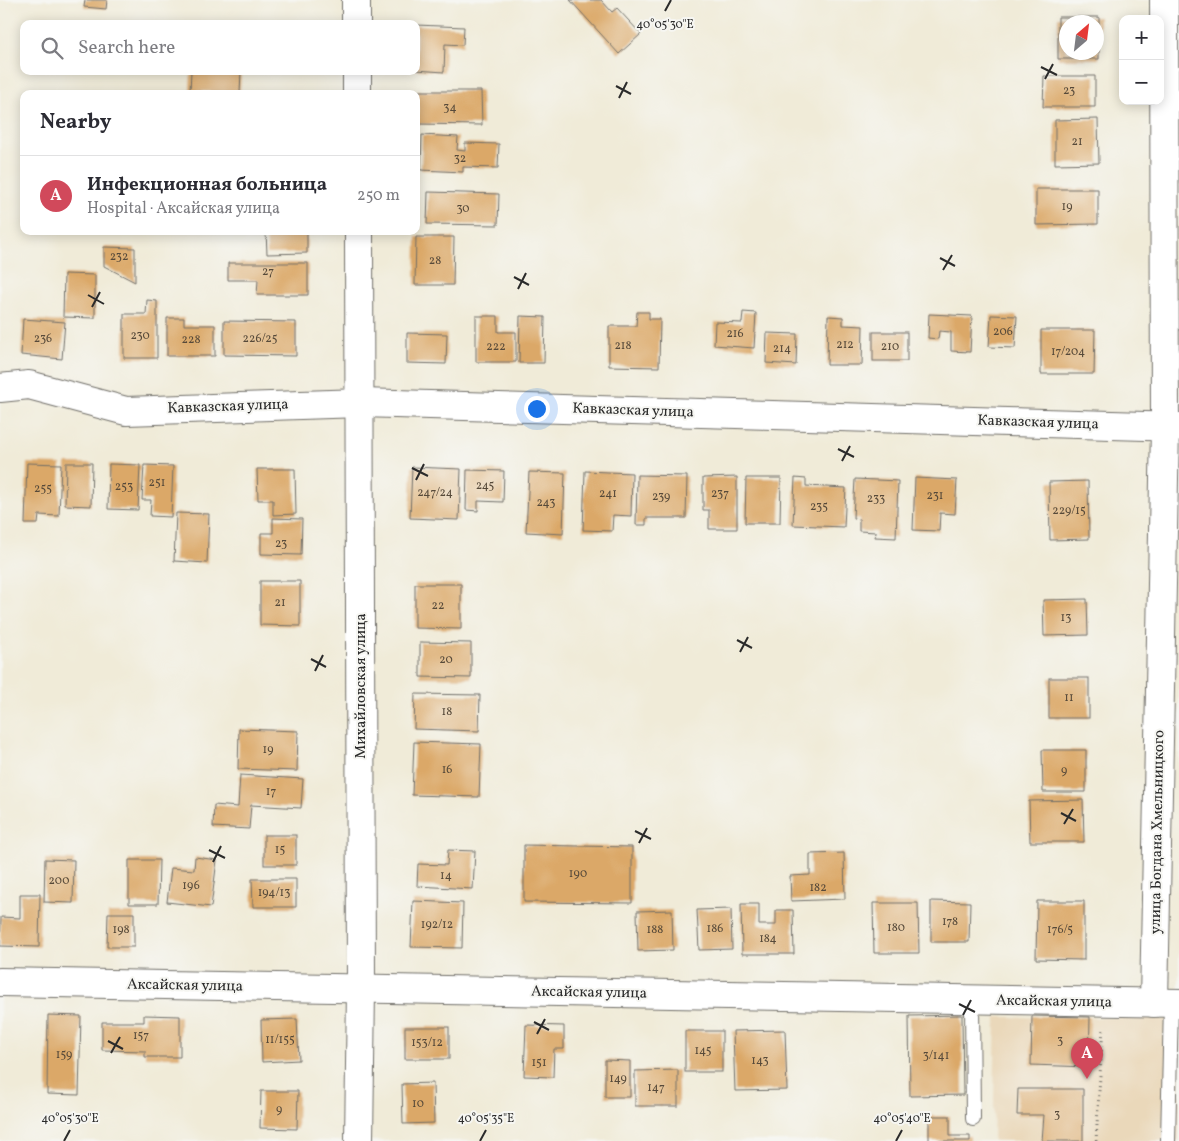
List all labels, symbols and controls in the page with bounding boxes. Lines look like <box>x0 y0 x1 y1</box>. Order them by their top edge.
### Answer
north arrow <box>1059 15 1104 60</box>
map controls <box>1119 15 1164 105</box>
button: + <box>1119 15 1164 60</box>
text: 40°05'30"E <box>636 17 694 33</box>
search box <box>20 20 420 75</box>
icon: search <box>38 34 66 62</box>
text: Search here <box>78 35 175 61</box>
button: − <box>1119 60 1164 105</box>
house number: 23 <box>1063 83 1075 99</box>
house number: 34 <box>443 100 457 116</box>
text: Nearby <box>40 108 111 137</box>
house number: 21 <box>1071 134 1083 150</box>
house number: 32 <box>454 151 466 167</box>
text: Инфекционная больница <box>87 172 327 198</box>
text: A <box>50 185 62 207</box>
text: 250 m <box>357 185 400 207</box>
text: Hospital · Аксайская улица <box>87 198 280 220</box>
house number: 19 <box>1062 199 1072 215</box>
house number: 30 <box>456 201 470 217</box>
house number: 232 <box>110 249 128 265</box>
house number: 28 <box>429 253 441 269</box>
house number: 27 <box>262 264 274 280</box>
house number: 206 <box>993 324 1013 340</box>
house number: 216 <box>726 326 744 342</box>
house number: 230 <box>130 328 150 344</box>
house number: 236 <box>34 331 52 347</box>
house number: 226/25 <box>243 331 278 347</box>
house number: 228 <box>182 332 200 348</box>
house number: 212 <box>836 337 854 353</box>
house number: 218 <box>614 338 632 354</box>
house number: 222 <box>486 339 506 355</box>
house number: 210 <box>881 339 899 355</box>
house number: 214 <box>773 341 791 357</box>
house number: 17/204 <box>1051 344 1085 360</box>
street label: Кавказская улица <box>167 394 289 420</box>
your location <box>524 396 550 422</box>
street label: Кавказская улица <box>572 398 694 424</box>
street label: Кавказская улица <box>977 410 1099 436</box>
house number: 251 <box>149 475 165 491</box>
house number: 245 <box>476 478 495 494</box>
house number: 253 <box>115 479 133 495</box>
house number: 255 <box>34 481 52 497</box>
house number: 247/24 <box>417 485 453 501</box>
house number: 241 <box>599 486 617 502</box>
house number: 237 <box>711 486 729 502</box>
house number: 231 <box>927 488 943 504</box>
house number: 239 <box>652 489 670 505</box>
house number: 233 <box>867 491 885 507</box>
house number: 243 <box>537 495 555 511</box>
house number: 235 <box>810 499 828 515</box>
house number: 229/15 <box>1052 503 1086 519</box>
house number: 23 <box>275 536 287 552</box>
house number: 21 <box>274 595 286 611</box>
house number: 22 <box>432 598 444 614</box>
house number: 13 <box>1061 610 1071 626</box>
street label: Михайловская улица <box>351 613 372 759</box>
house number: 20 <box>439 652 453 668</box>
house number: 11 <box>1064 690 1074 706</box>
house number: 18 <box>442 704 452 720</box>
street label: улица Богдана Хмельницкого <box>1146 730 1170 934</box>
house number: 19 <box>263 742 273 758</box>
house number: 16 <box>442 762 452 778</box>
house number: 9 <box>1061 763 1067 779</box>
house number: 17 <box>266 784 276 800</box>
house number: 15 <box>275 842 285 858</box>
house number: 190 <box>569 866 587 882</box>
house number: 14 <box>440 868 452 884</box>
house number: 200 <box>49 873 70 889</box>
house number: 196 <box>182 878 200 894</box>
house number: 182 <box>809 880 827 896</box>
house number: 194/13 <box>258 885 290 901</box>
house number: 178 <box>942 914 958 930</box>
house number: 192/12 <box>421 917 453 933</box>
house number: 180 <box>887 920 905 936</box>
house number: 186 <box>707 921 723 937</box>
house number: 198 <box>113 922 129 938</box>
house number: 188 <box>647 922 663 938</box>
house number: 176/5 <box>1047 922 1073 938</box>
house number: 184 <box>759 931 777 947</box>
street label: Аксайская улица <box>127 974 243 998</box>
street label: Аксайская улица <box>531 981 647 1005</box>
street label: Аксайская улица <box>996 990 1112 1014</box>
house number: 157 <box>133 1028 149 1044</box>
house number: 11/155 <box>265 1032 295 1048</box>
house number: 3 <box>1057 1033 1063 1049</box>
house number: 153/12 <box>411 1035 443 1051</box>
pin: A <box>1071 1038 1103 1079</box>
house number: 145 <box>694 1043 712 1059</box>
house number: 159 <box>56 1047 72 1063</box>
house number: 3/141 <box>923 1048 949 1064</box>
house number: 143 <box>751 1053 769 1069</box>
house number: 151 <box>531 1055 547 1071</box>
house number: 149 <box>609 1071 627 1087</box>
house number: 147 <box>647 1080 665 1096</box>
house number: 10 <box>412 1096 424 1112</box>
house number: 9 <box>276 1102 282 1118</box>
house number: 3 <box>1054 1107 1060 1123</box>
text: 40°05'30"E <box>41 1111 99 1127</box>
text: 40°05'35"E <box>458 1111 514 1127</box>
text: 40°05'40"E <box>873 1111 931 1127</box>

